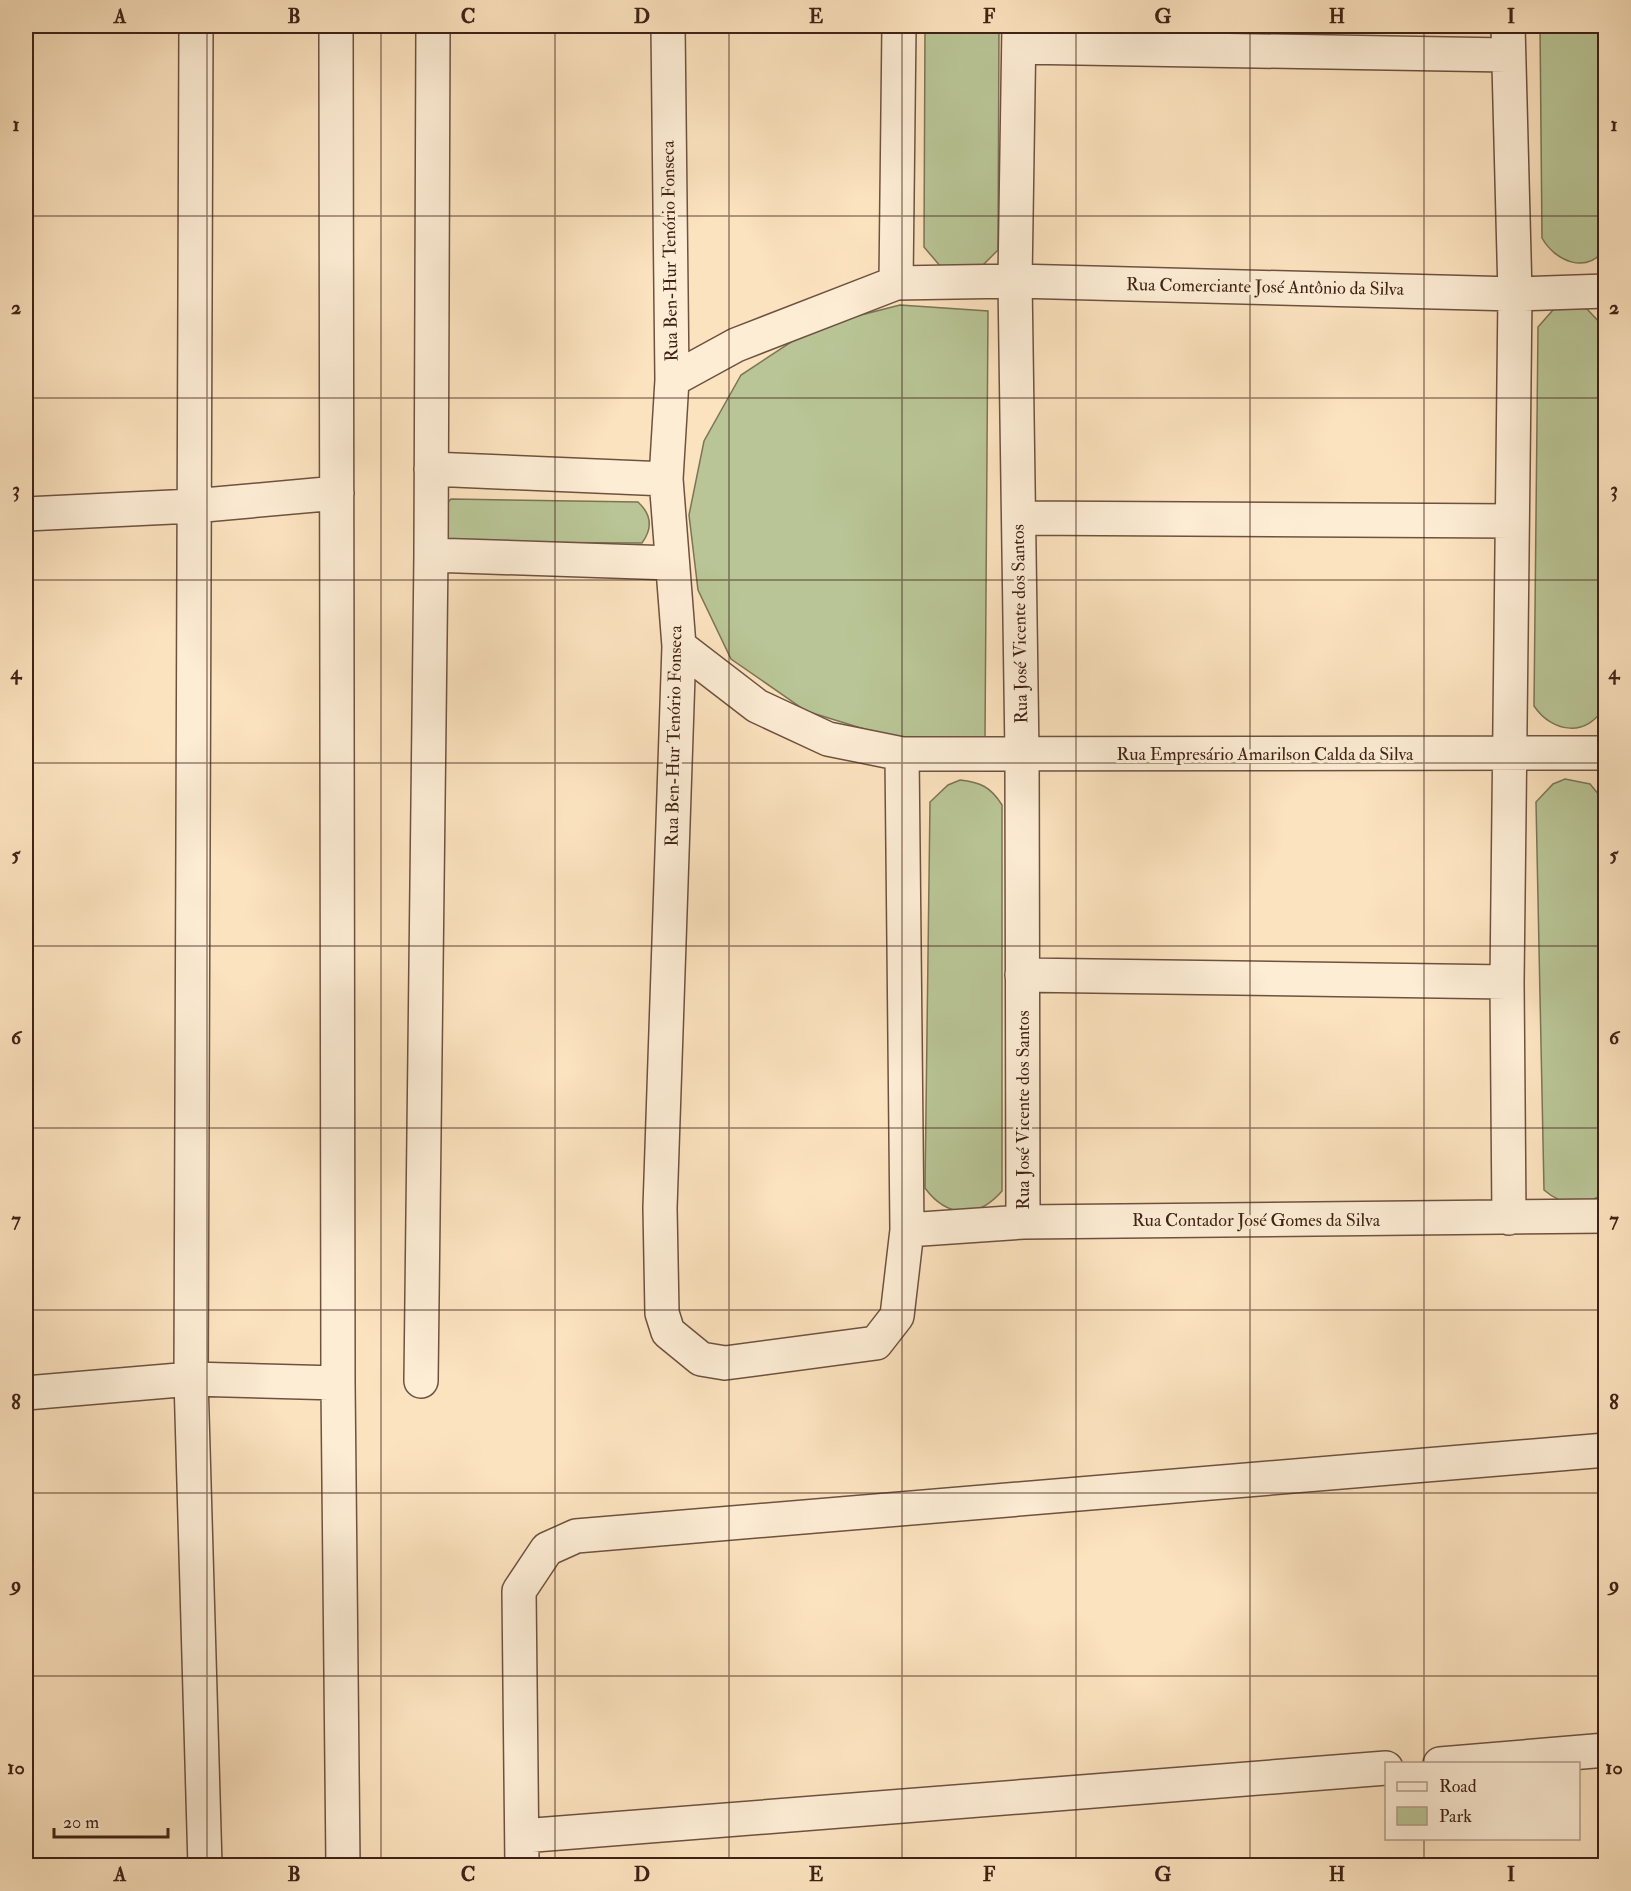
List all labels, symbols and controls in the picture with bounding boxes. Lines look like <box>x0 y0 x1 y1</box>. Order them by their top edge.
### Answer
text: A <box>113 4 127 29</box>
text: B <box>287 4 301 29</box>
text: C <box>461 4 475 29</box>
text: D <box>634 4 650 29</box>
text: E <box>809 4 824 29</box>
text: F <box>983 4 996 29</box>
text: G <box>1155 4 1172 29</box>
text: H <box>1329 4 1345 29</box>
text: I <box>1507 4 1515 29</box>
text: 1 <box>12 112 20 137</box>
text: 1 <box>1610 112 1618 137</box>
street label: Rua Ben-Hur Tenório Fonseca <box>657 140 683 362</box>
street label: Rua Comerciante José Antônio da Silva <box>1126 273 1405 301</box>
text: 2 <box>11 295 21 320</box>
text: 2 <box>1609 295 1619 320</box>
text: 3 <box>12 477 20 502</box>
text: 3 <box>1610 477 1618 502</box>
street label: Rua José Vicente dos Santos <box>1007 524 1033 724</box>
street label: Rua Ben-Hur Tenório Fonseca <box>661 625 687 847</box>
text: 4 <box>10 660 23 685</box>
text: 4 <box>1608 660 1621 685</box>
street label: Rua Empresário Amarilson Calda da Silva <box>1116 743 1414 766</box>
text: 5 <box>12 842 22 867</box>
text: 5 <box>1610 842 1620 867</box>
street label: Rua José Vicente dos Santos <box>1012 1010 1035 1210</box>
text: 6 <box>11 1025 23 1050</box>
text: 6 <box>1609 1025 1621 1050</box>
text: 7 <box>11 1207 21 1232</box>
text: 7 <box>1609 1207 1619 1232</box>
street label: Rua Contador José Gomes da Silva <box>1132 1209 1381 1232</box>
text: 8 <box>11 1390 21 1415</box>
text: 8 <box>1609 1390 1619 1415</box>
text: 9 <box>9 1572 21 1597</box>
text: 9 <box>1607 1572 1619 1597</box>
text: 10 <box>7 1755 25 1780</box>
text: 10 <box>1605 1755 1623 1780</box>
legend <box>1385 1762 1580 1840</box>
text: Road <box>1439 1775 1477 1798</box>
scale bar <box>54 1801 168 1839</box>
text: Park <box>1439 1805 1472 1828</box>
text: 20 m <box>63 1811 99 1834</box>
text: A <box>113 1862 127 1887</box>
text: B <box>287 1862 301 1887</box>
text: C <box>461 1862 475 1887</box>
text: D <box>634 1862 650 1887</box>
text: E <box>809 1862 824 1887</box>
text: F <box>983 1862 996 1887</box>
text: G <box>1155 1862 1172 1887</box>
text: H <box>1329 1862 1345 1887</box>
text: I <box>1507 1862 1515 1887</box>

